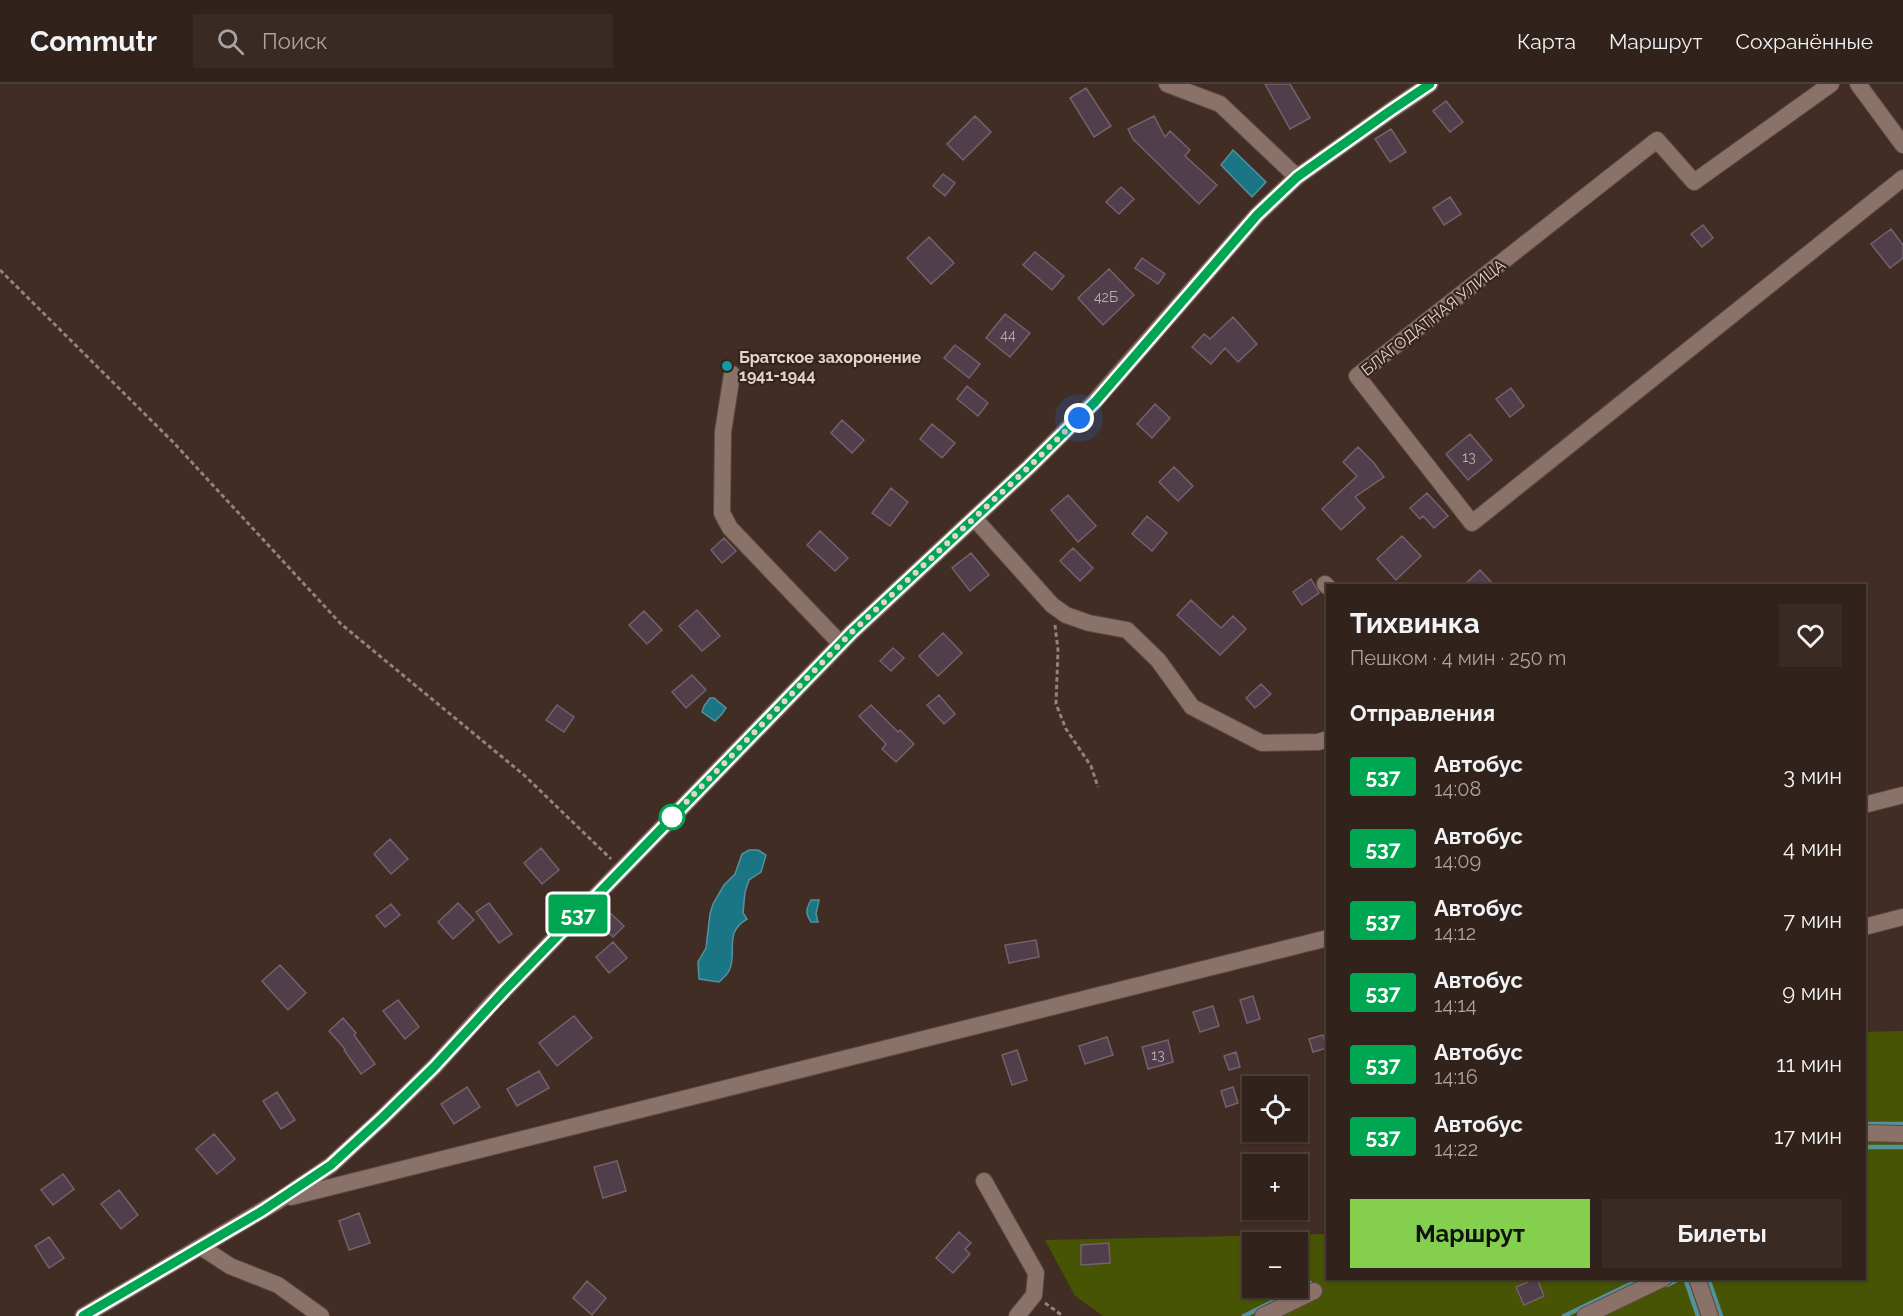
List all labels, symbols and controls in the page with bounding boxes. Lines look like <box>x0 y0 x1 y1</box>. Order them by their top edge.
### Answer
search box <box>193 14 613 68</box>
text: Commutr <box>30 25 157 58</box>
icon: search <box>214 25 247 58</box>
text: Поиск <box>262 28 327 54</box>
text: Карта <box>1517 29 1576 54</box>
text: Маршрут <box>1609 29 1702 54</box>
text: Сохранённые <box>1735 29 1873 54</box>
street label: БЛАГОДАТНАЯ УЛИЦА <box>1357 255 1509 380</box>
house number: 42Б <box>1094 289 1118 305</box>
house number: 44 <box>1000 327 1016 343</box>
place label: Братское захоронение 1941-1944 <box>739 348 922 385</box>
marker: Братское захоронение 1941-1944 <box>720 359 734 373</box>
your location <box>1064 403 1094 433</box>
house number: 13 <box>1462 449 1476 465</box>
button: heart <box>1779 604 1842 667</box>
text: Тихвинка <box>1350 607 1480 640</box>
text: Пешком · 4 мин · 250 m <box>1350 646 1566 670</box>
text: Отправления <box>1350 700 1495 726</box>
text: Автобус <box>1434 751 1523 777</box>
text: 3 мин <box>1783 763 1842 789</box>
text: 537 <box>1365 764 1401 789</box>
text: 14:08 <box>1434 777 1481 801</box>
unlabelled marker <box>659 804 685 830</box>
text: Автобус <box>1434 823 1523 849</box>
text: 4 мин <box>1783 835 1842 861</box>
text: 537 <box>1365 836 1401 861</box>
text: 14:09 <box>1434 849 1481 873</box>
line badge: 537 <box>544 894 612 934</box>
text: Автобус <box>1434 895 1523 921</box>
text: 537 <box>560 902 596 927</box>
text: 7 мин <box>1783 907 1842 933</box>
text: 537 <box>1365 908 1401 933</box>
text: 14:12 <box>1434 921 1476 945</box>
text: Автобус <box>1434 967 1523 993</box>
text: 9 мин <box>1782 979 1842 1005</box>
text: 537 <box>1365 980 1401 1005</box>
text: 14:14 <box>1434 993 1477 1017</box>
text: Автобус <box>1434 1039 1523 1065</box>
house number: 13 <box>1151 1047 1165 1063</box>
text: 11 мин <box>1776 1051 1842 1077</box>
text: 537 <box>1365 1052 1401 1077</box>
text: 14:16 <box>1434 1065 1478 1089</box>
map controls <box>1242 1076 1308 1298</box>
button: locate <box>1242 1076 1308 1142</box>
text: Автобус <box>1434 1111 1523 1137</box>
text: 17 мин <box>1774 1123 1842 1149</box>
text: 537 <box>1365 1124 1401 1149</box>
text: 14:22 <box>1434 1137 1478 1161</box>
button: + <box>1242 1154 1308 1220</box>
button: Маршрут <box>1350 1199 1590 1268</box>
button: Билеты <box>1602 1199 1842 1268</box>
button: − <box>1242 1232 1308 1298</box>

